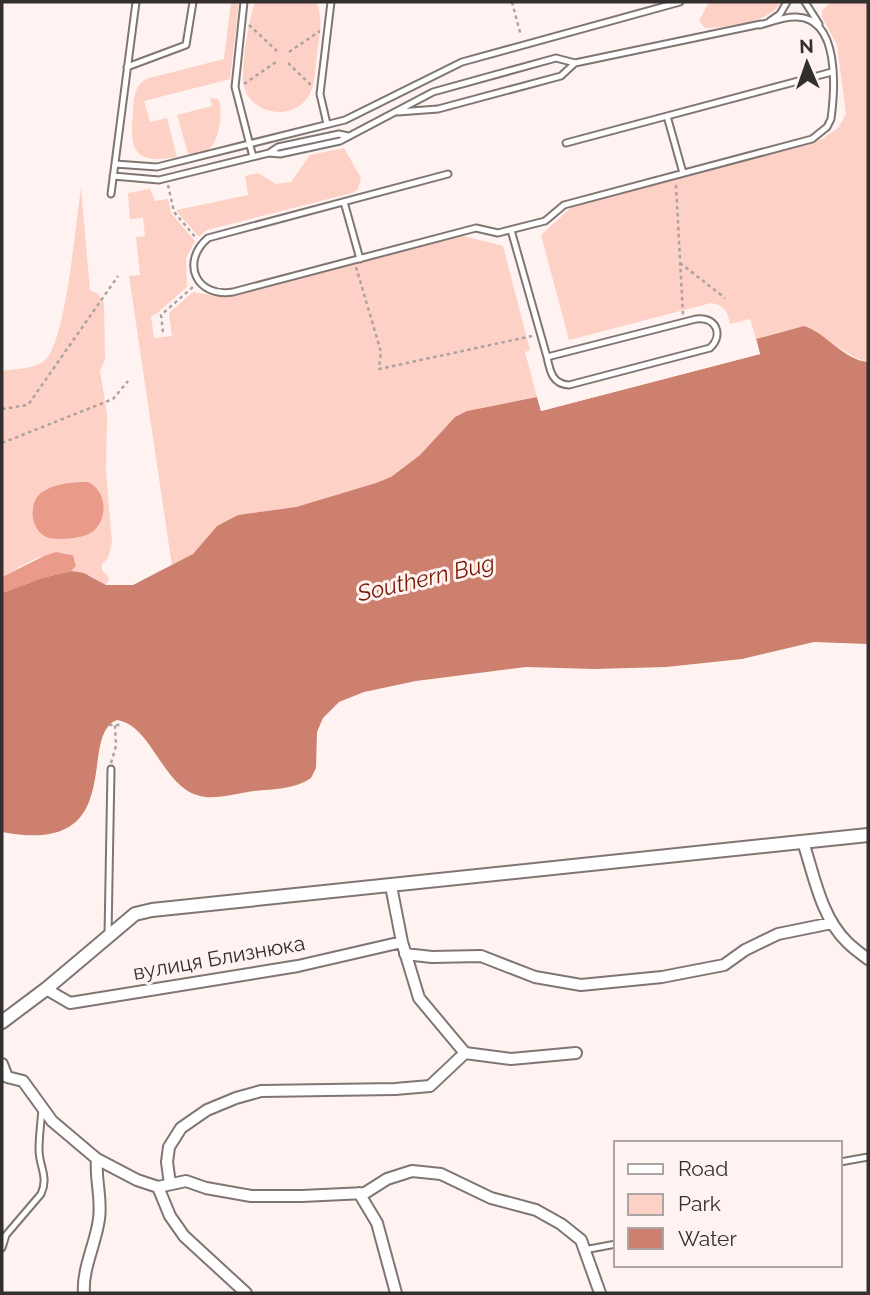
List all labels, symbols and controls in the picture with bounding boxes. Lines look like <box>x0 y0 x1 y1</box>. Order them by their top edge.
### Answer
north arrow <box>772 28 842 98</box>
text: N <box>799 35 814 57</box>
water label: Southern Bug <box>354 549 498 607</box>
street label: вулиця Близнюка <box>131 930 307 985</box>
legend <box>614 1141 842 1267</box>
text: Road <box>678 1156 728 1181</box>
text: Park <box>678 1191 721 1216</box>
text: Water <box>678 1226 737 1251</box>

